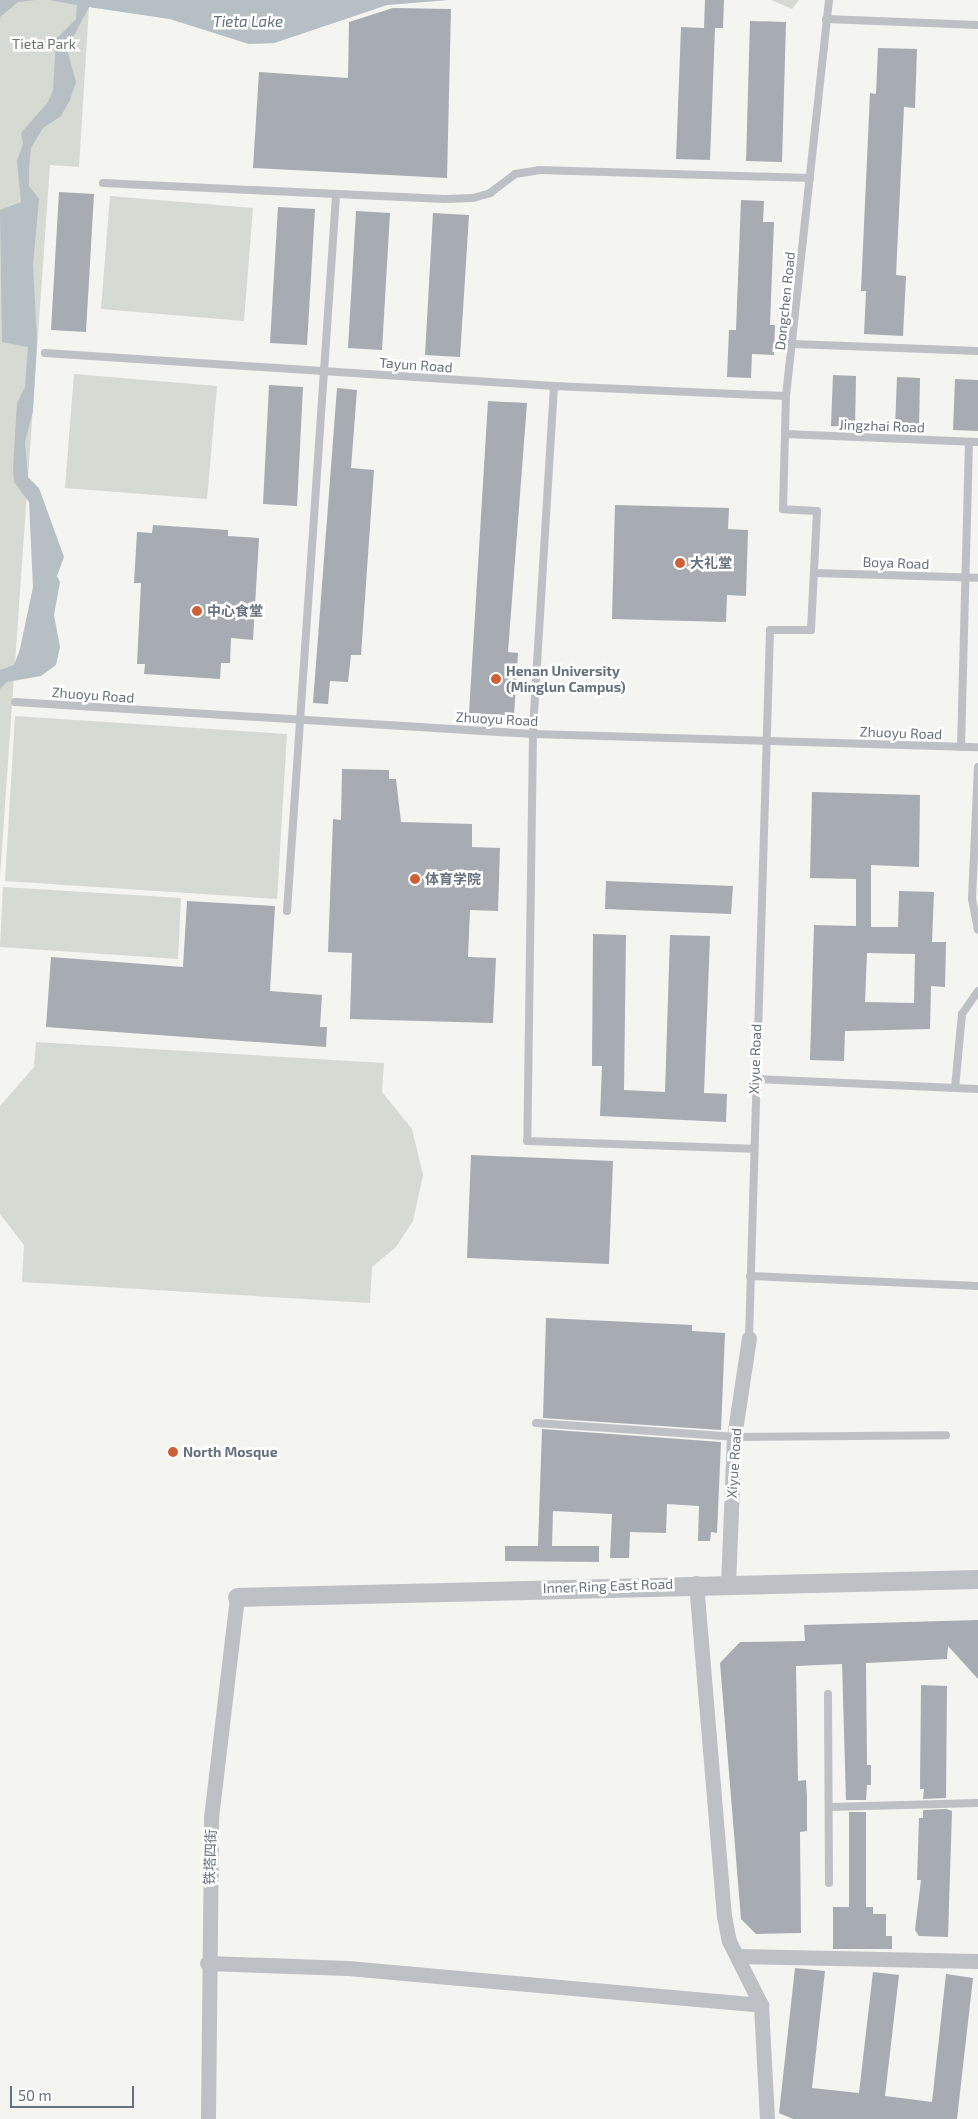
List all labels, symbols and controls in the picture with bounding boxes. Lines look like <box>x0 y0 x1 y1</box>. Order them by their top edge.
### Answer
water label: Tieta Lake <box>213 13 283 31</box>
park label: Tieta Park <box>12 36 76 52</box>
street label: Dongchen Road <box>771 251 799 351</box>
street label: Tayun Road <box>379 354 453 376</box>
street label: Jingzhai Road <box>839 416 925 436</box>
street label: Boya Road <box>862 553 930 573</box>
place label: 大礼堂 <box>690 555 732 571</box>
marker: 大礼堂 <box>674 557 686 569</box>
place label: 中心食堂 <box>207 603 263 619</box>
marker: 中心食堂 <box>191 605 203 617</box>
place label: Henan University (Minglun Campus) <box>506 663 626 696</box>
marker: Henan University (Minglun Campus) <box>490 673 502 685</box>
street label: Zhuoyu Road <box>51 684 135 706</box>
street label: Zhuoyu Road <box>455 708 539 730</box>
street label: Zhuoyu Road <box>859 723 943 743</box>
place label: 体育学院 <box>425 871 481 887</box>
marker: 体育学院 <box>409 873 421 885</box>
street label: Xiyue Road <box>745 1024 765 1094</box>
street label: Xiyue Road <box>723 1427 745 1499</box>
place label: North Mosque <box>183 1444 278 1460</box>
marker: North Mosque <box>167 1446 179 1458</box>
street label: Inner Ring East Road <box>542 1575 674 1597</box>
street label: 铁塔四街 <box>201 1829 219 1885</box>
scale bar <box>12 2076 136 2108</box>
text: 50 m <box>18 2086 52 2104</box>

